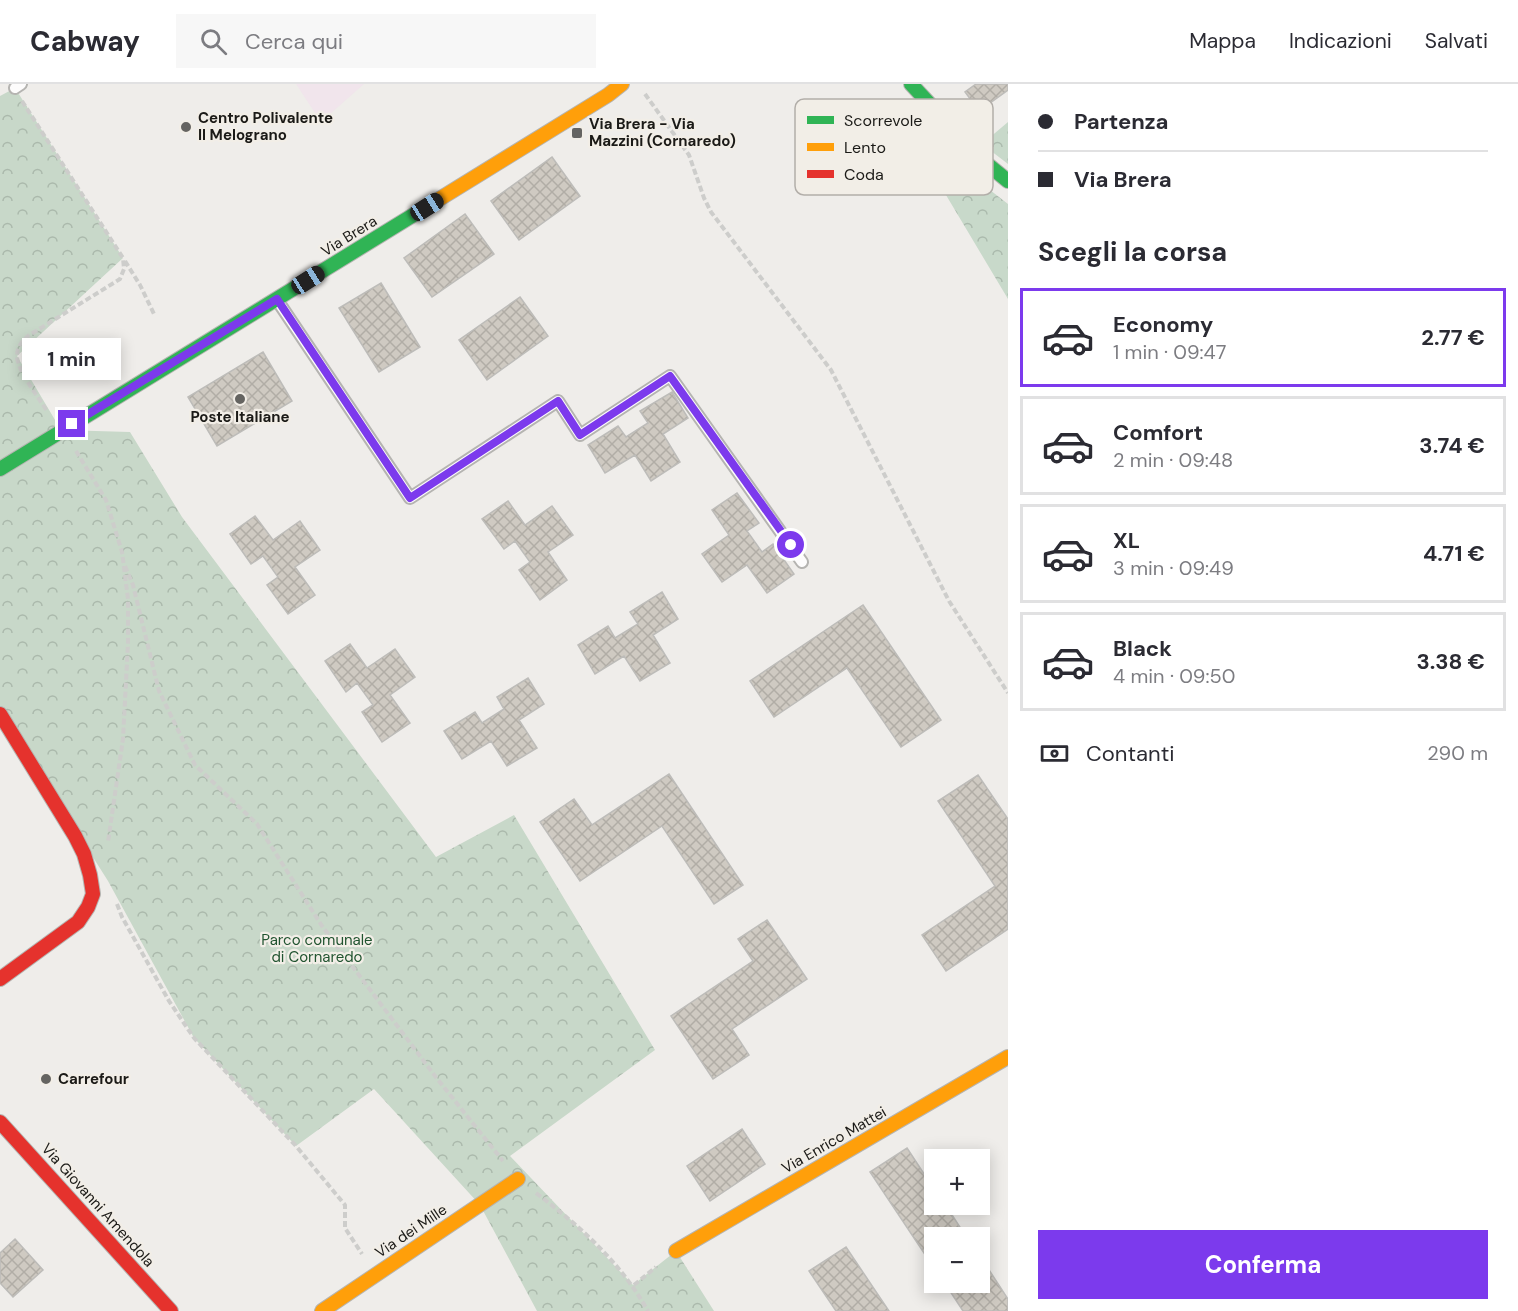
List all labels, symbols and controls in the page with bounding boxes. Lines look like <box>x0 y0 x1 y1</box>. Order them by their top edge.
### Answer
search box <box>176 14 596 68</box>
text: Cabway <box>30 23 140 60</box>
icon: search <box>197 25 230 58</box>
text: Cerca qui <box>245 27 343 56</box>
text: Mappa <box>1189 27 1256 55</box>
text: Indicazioni <box>1289 27 1392 55</box>
text: Salvati <box>1425 27 1488 55</box>
legend <box>795 99 993 195</box>
text: Partenza <box>1074 107 1168 136</box>
place label: Centro Polivalente Il Melograno <box>198 108 333 145</box>
text: Scorrevole <box>844 110 922 131</box>
place label: Via Brera - Via Mazzini (Cornaredo) <box>589 114 736 151</box>
marker: Centro Polivalente Il Melograno <box>179 120 193 134</box>
marker: Via Brera - Via Mazzini (Cornaredo) <box>570 126 584 140</box>
text: Lento <box>844 137 886 158</box>
text: Coda <box>844 164 884 185</box>
text: Via Brera <box>1074 165 1172 194</box>
car <box>407 190 447 224</box>
street label: Via Brera <box>317 211 381 261</box>
text: Scegli la corsa <box>1038 234 1227 269</box>
car <box>288 263 328 297</box>
text: Economy <box>1113 310 1213 339</box>
icon: car <box>1041 311 1095 365</box>
text: 2.77 € <box>1421 323 1485 352</box>
callout: 1 min <box>22 337 122 379</box>
text: 1 min · 09:47 <box>1113 339 1226 365</box>
text: 1 min <box>47 346 96 372</box>
marker: Poste Italiane <box>233 392 247 406</box>
place label: Poste Italiane <box>190 407 290 427</box>
route end <box>58 410 85 437</box>
text: Comfort <box>1113 418 1203 447</box>
icon: car <box>1041 419 1095 473</box>
text: 3.74 € <box>1419 431 1485 460</box>
text: 2 min · 09:48 <box>1113 447 1233 473</box>
text: XL <box>1113 526 1140 555</box>
icon: car <box>1041 527 1095 581</box>
route start <box>777 531 804 558</box>
text: 4.71 € <box>1423 539 1485 568</box>
text: 3 min · 09:49 <box>1113 555 1234 581</box>
text: Black <box>1113 634 1172 663</box>
icon: car <box>1041 635 1095 689</box>
text: 3.38 € <box>1416 647 1485 676</box>
text: 4 min · 09:50 <box>1113 663 1235 689</box>
icon: cash <box>1038 737 1071 770</box>
text: Contanti <box>1086 739 1175 768</box>
text: 290 m <box>1427 740 1488 766</box>
park label: Parco comunale di Cornaredo <box>261 930 373 967</box>
place label: Carrefour <box>58 1069 129 1089</box>
marker: Carrefour <box>39 1072 53 1086</box>
street label: Via Enrico Mattei <box>778 1102 890 1178</box>
street label: Via Giovanni Amendola <box>37 1139 159 1271</box>
map controls <box>924 1149 990 1293</box>
button: + <box>924 1149 990 1215</box>
street label: Via dei Mille <box>371 1200 451 1262</box>
button: − <box>924 1227 990 1293</box>
button: Conferma <box>1038 1230 1488 1299</box>

